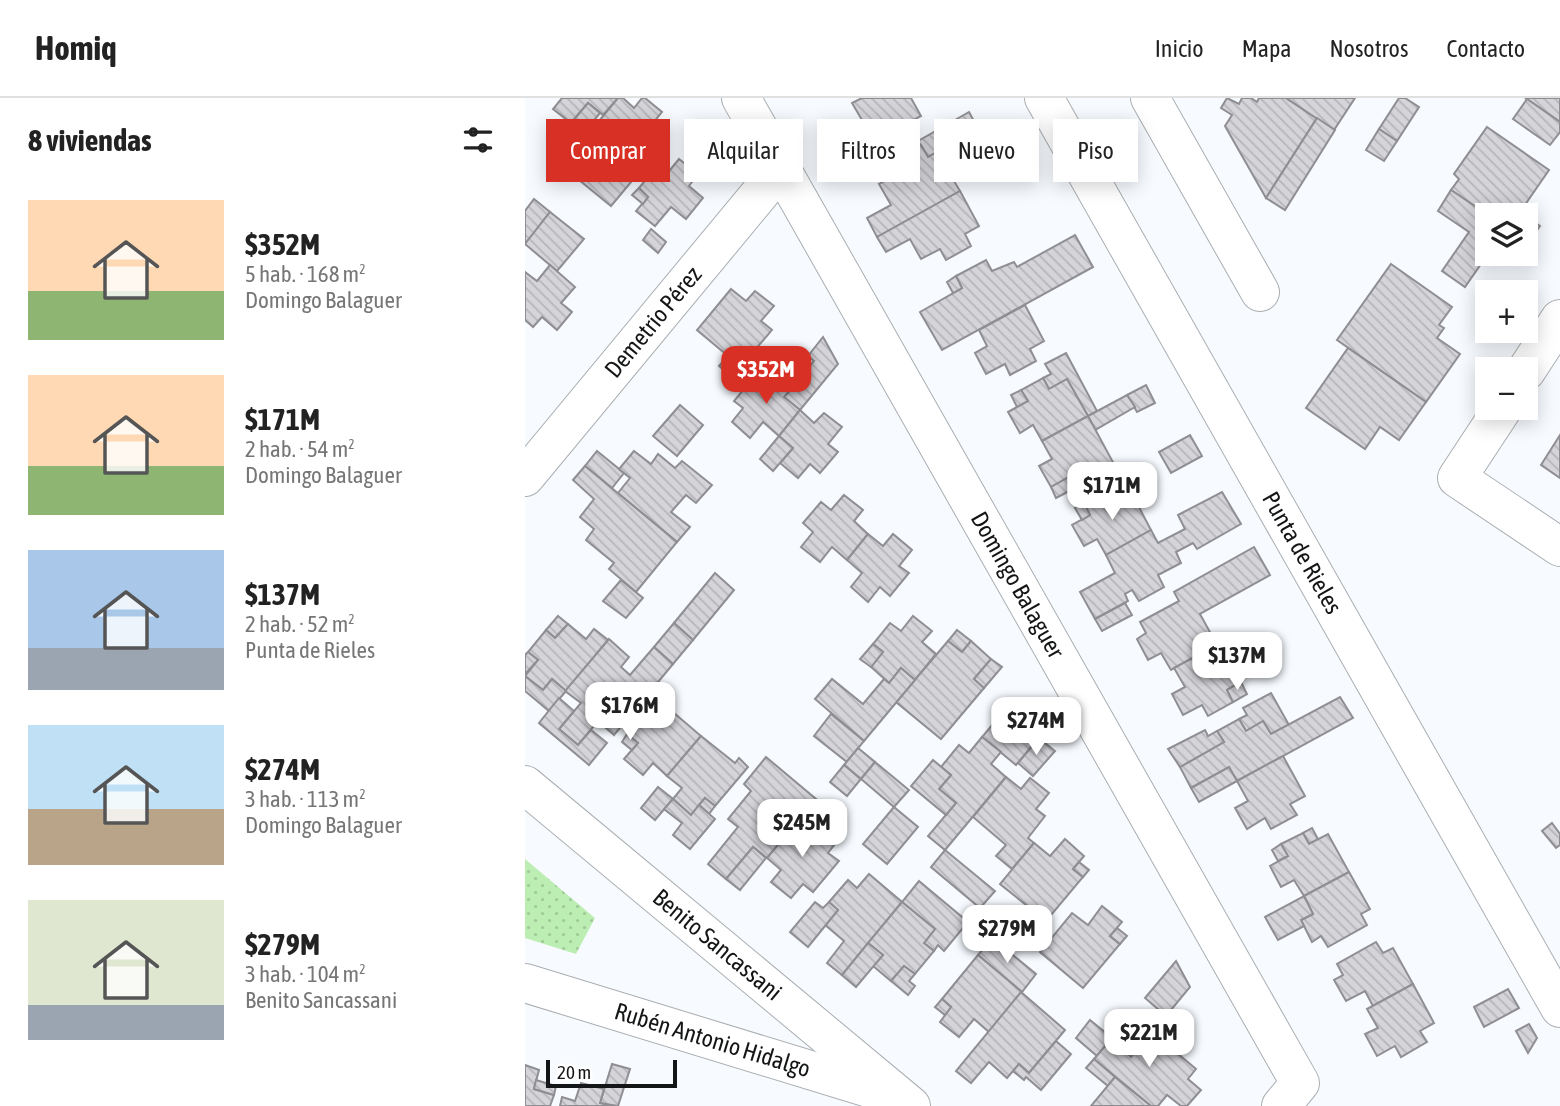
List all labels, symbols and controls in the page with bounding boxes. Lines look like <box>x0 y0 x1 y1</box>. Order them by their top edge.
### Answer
text: Homiq <box>35 29 117 67</box>
text: Inicio <box>1155 35 1204 62</box>
text: Mapa <box>1242 35 1291 62</box>
text: Nosotros <box>1329 35 1408 62</box>
text: Contacto <box>1446 35 1525 62</box>
chip: Comprar <box>546 119 670 182</box>
chip: Alquilar <box>684 119 803 182</box>
chip: Filtros <box>817 119 920 182</box>
chip: Nuevo <box>934 119 1039 182</box>
chip: Piso <box>1053 119 1138 182</box>
icon: filters <box>459 121 497 159</box>
text: 8 viviendas <box>28 123 152 157</box>
map controls <box>1475 203 1538 420</box>
button: layers <box>1475 203 1538 266</box>
text: $352M <box>245 227 320 261</box>
icon: home <box>84 228 168 312</box>
text: 5 hab. · 168 m² <box>245 261 366 287</box>
street label: Demetrio Pérez <box>599 261 707 383</box>
button: + <box>1475 280 1538 343</box>
text: Domingo Balaguer <box>245 287 402 313</box>
pin: $352M <box>717 346 815 406</box>
text: $352M <box>737 356 795 382</box>
button: − <box>1475 357 1538 420</box>
text: $171M <box>245 402 320 436</box>
icon: home <box>84 403 168 487</box>
text: 2 hab. · 54 m² <box>245 436 355 462</box>
text: Domingo Balaguer <box>245 462 402 488</box>
pin: $171M <box>1063 462 1161 522</box>
text: $171M <box>1083 472 1141 498</box>
street label: Punta de Rieles <box>1257 487 1348 618</box>
street label: Domingo Balaguer <box>966 507 1070 663</box>
text: $137M <box>245 577 320 611</box>
icon: home <box>84 578 168 662</box>
text: 2 hab. · 52 m² <box>245 611 355 637</box>
pin: $137M <box>1188 632 1286 692</box>
text: Punta de Rieles <box>245 637 375 663</box>
text: $137M <box>1208 642 1266 668</box>
pin: $176M <box>581 682 679 742</box>
text: $176M <box>601 692 659 718</box>
pin: $274M <box>987 698 1085 757</box>
text: $274M <box>1007 707 1065 733</box>
text: $274M <box>245 752 320 786</box>
icon: home <box>84 753 168 837</box>
text: 3 hab. · 113 m² <box>245 786 366 812</box>
pin: $245M <box>753 800 851 859</box>
text: $245M <box>773 809 831 835</box>
text: Domingo Balaguer <box>245 812 402 838</box>
street label: Benito Sancassani <box>648 883 787 1006</box>
pin: $279M <box>958 906 1056 965</box>
text: $279M <box>978 915 1036 941</box>
text: $279M <box>245 927 320 961</box>
icon: home <box>84 928 168 1012</box>
text: 3 hab. · 104 m² <box>245 961 366 987</box>
text: Benito Sancassani <box>245 987 397 1013</box>
street label: Rubén Antonio Hidalgo <box>612 997 814 1082</box>
pin: $221M <box>1100 1010 1198 1069</box>
text: $221M <box>1120 1019 1178 1045</box>
scale bar <box>546 1057 677 1089</box>
text: 20 m <box>557 1061 591 1083</box>

